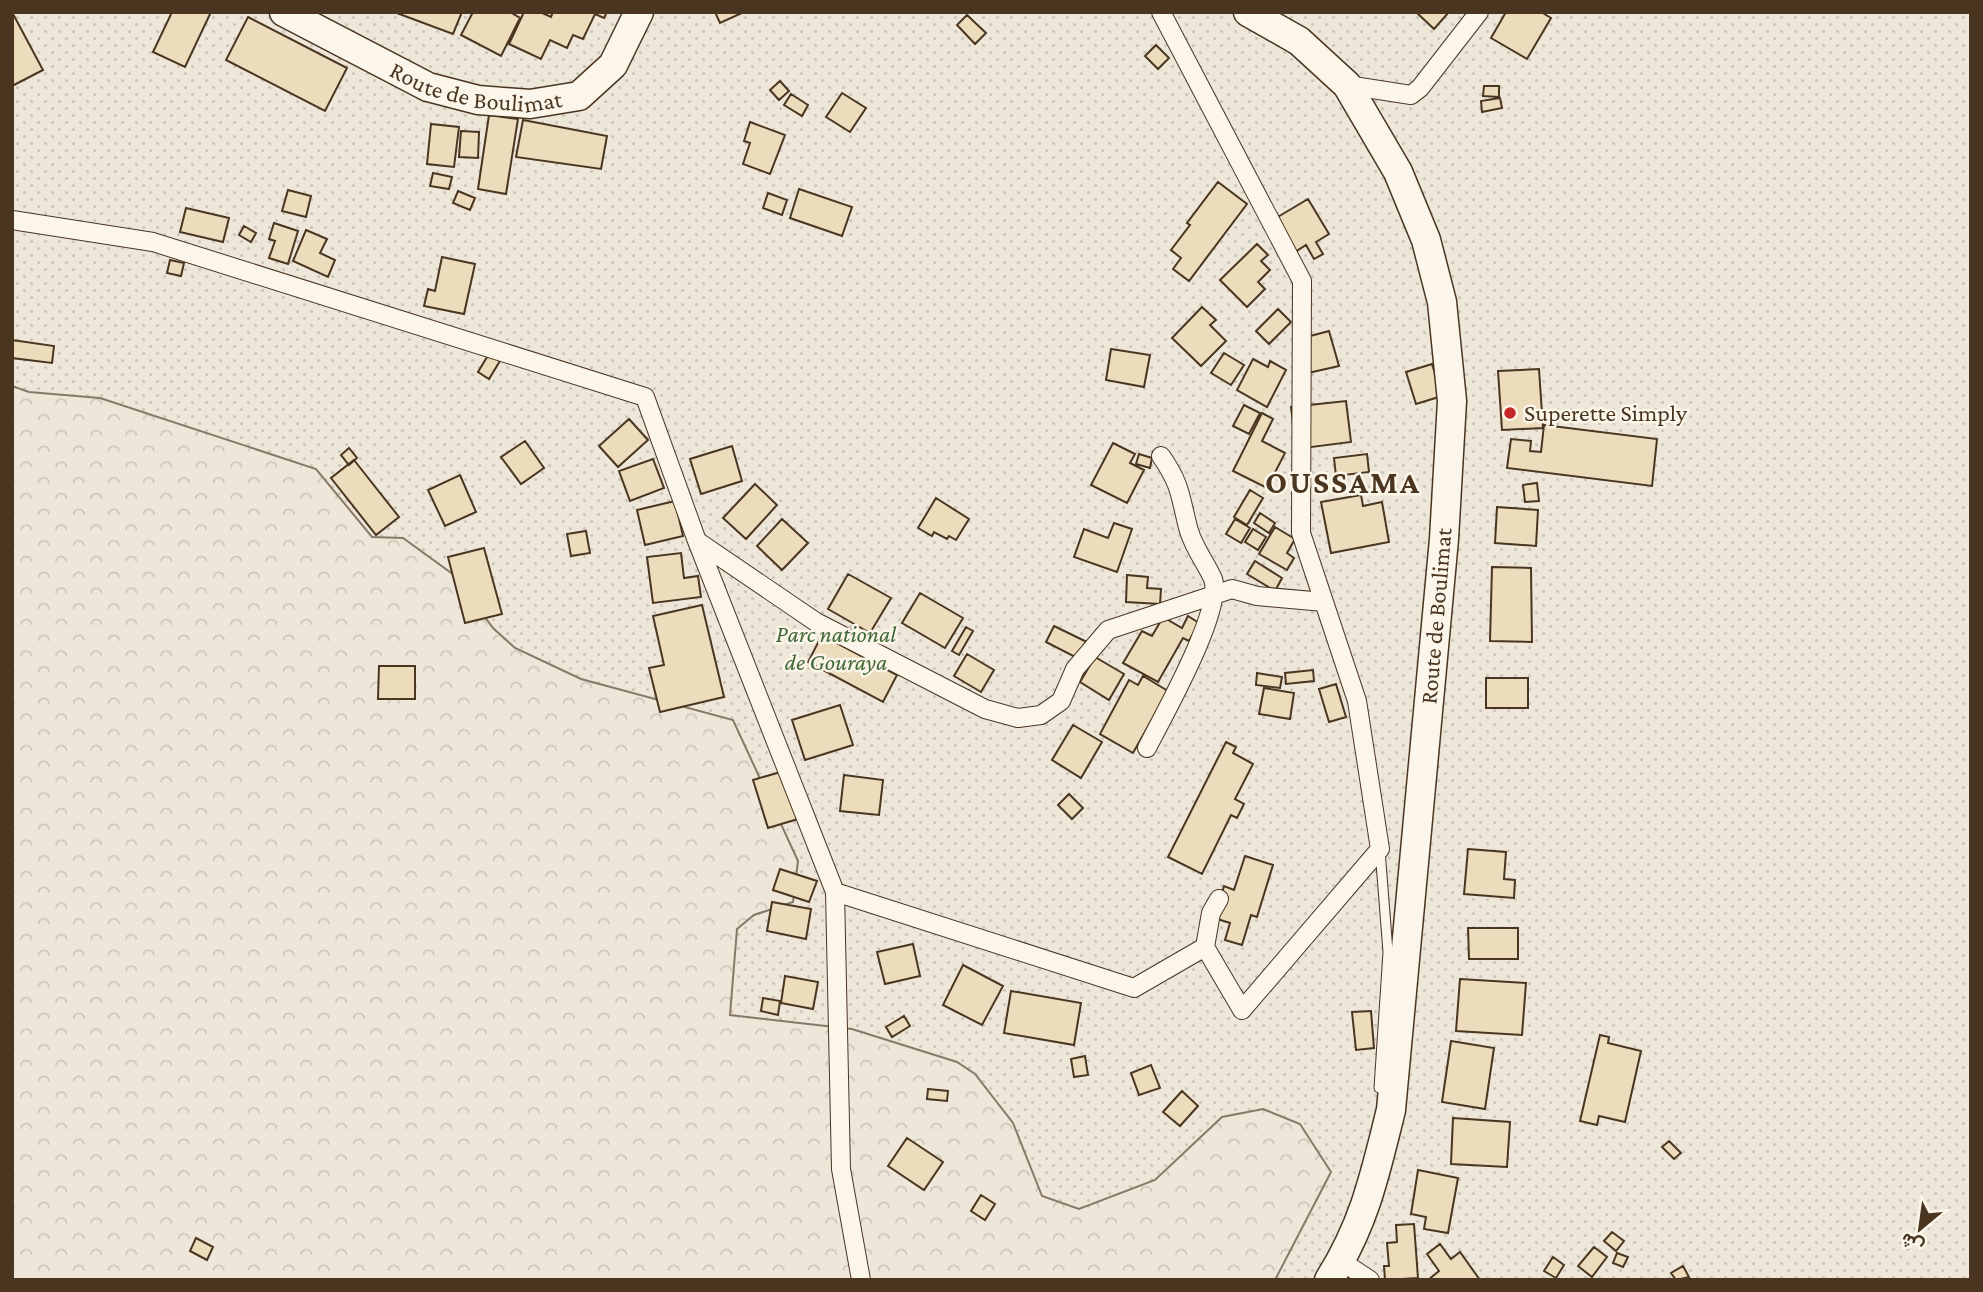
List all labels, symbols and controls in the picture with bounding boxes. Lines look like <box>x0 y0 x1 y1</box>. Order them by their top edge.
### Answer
street label: Route de Boulimat <box>386 56 565 118</box>
place label: Superette Simply <box>1524 399 1688 426</box>
marker: Superette Simply <box>1502 405 1518 421</box>
district label: OUSSAMA <box>1265 464 1421 500</box>
street label: Route de Boulimat <box>1414 526 1457 705</box>
park label: Parc national de Gouraya <box>776 620 897 675</box>
north arrow <box>1885 1194 1955 1264</box>
text: ش <box>1897 1228 1928 1258</box>

